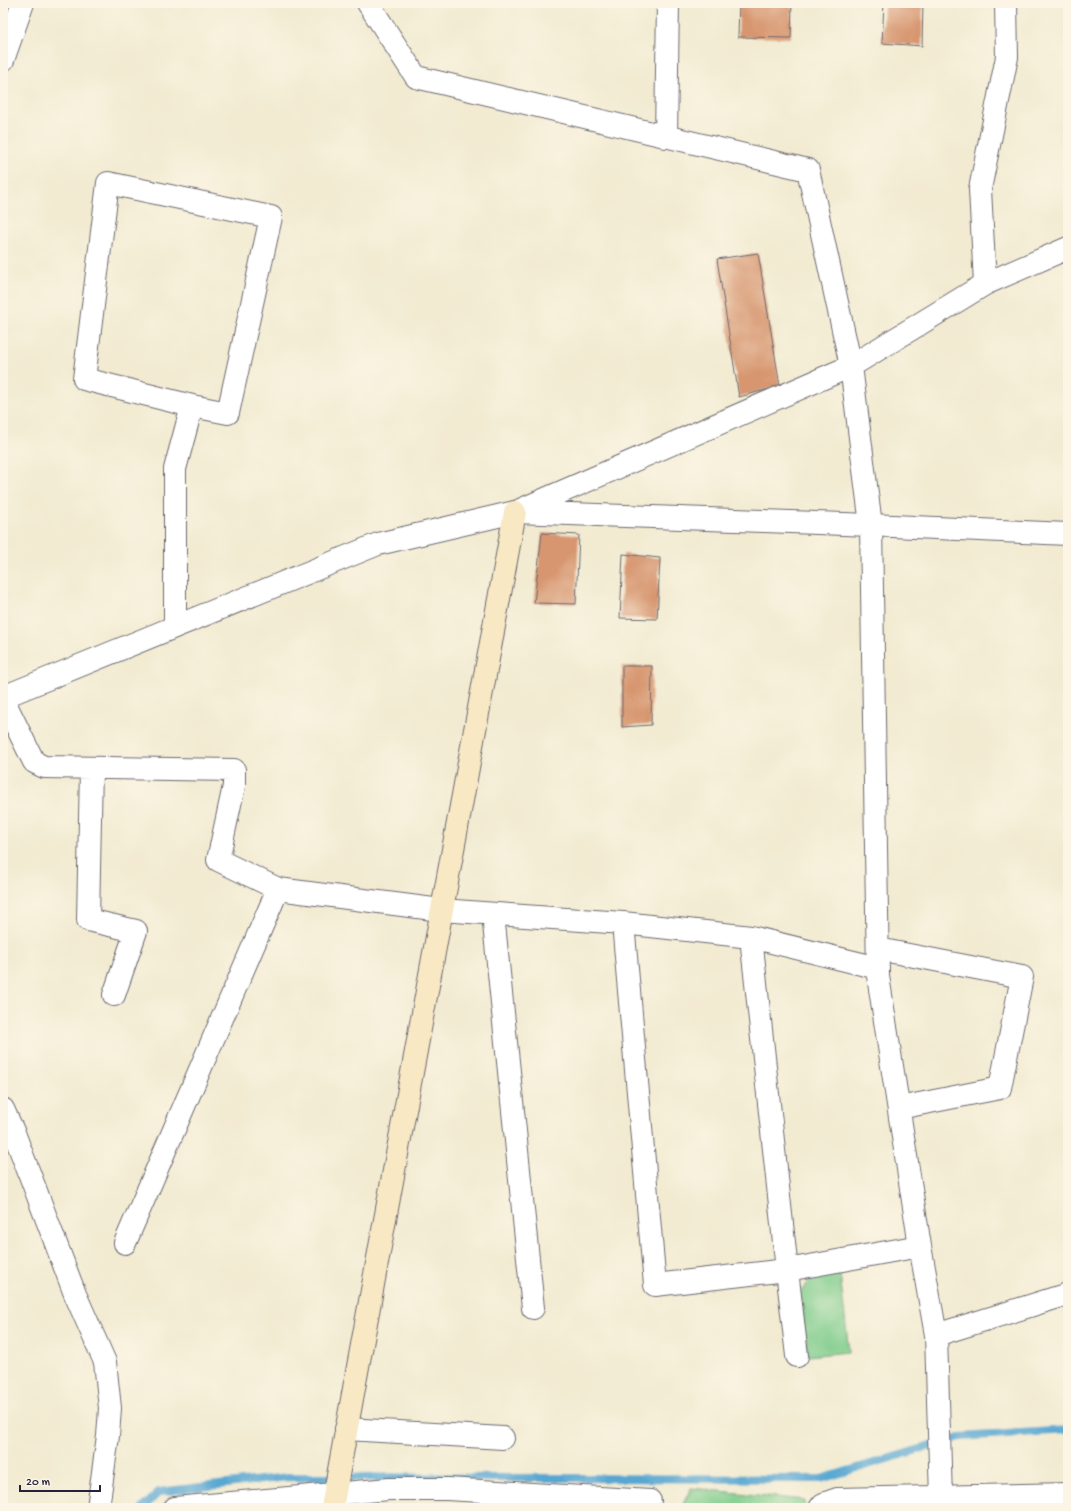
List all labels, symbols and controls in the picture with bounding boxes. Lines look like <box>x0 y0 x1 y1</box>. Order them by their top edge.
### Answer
scale bar <box>20 1467 100 1493</box>
text: 20 m <box>26 1476 51 1490</box>

